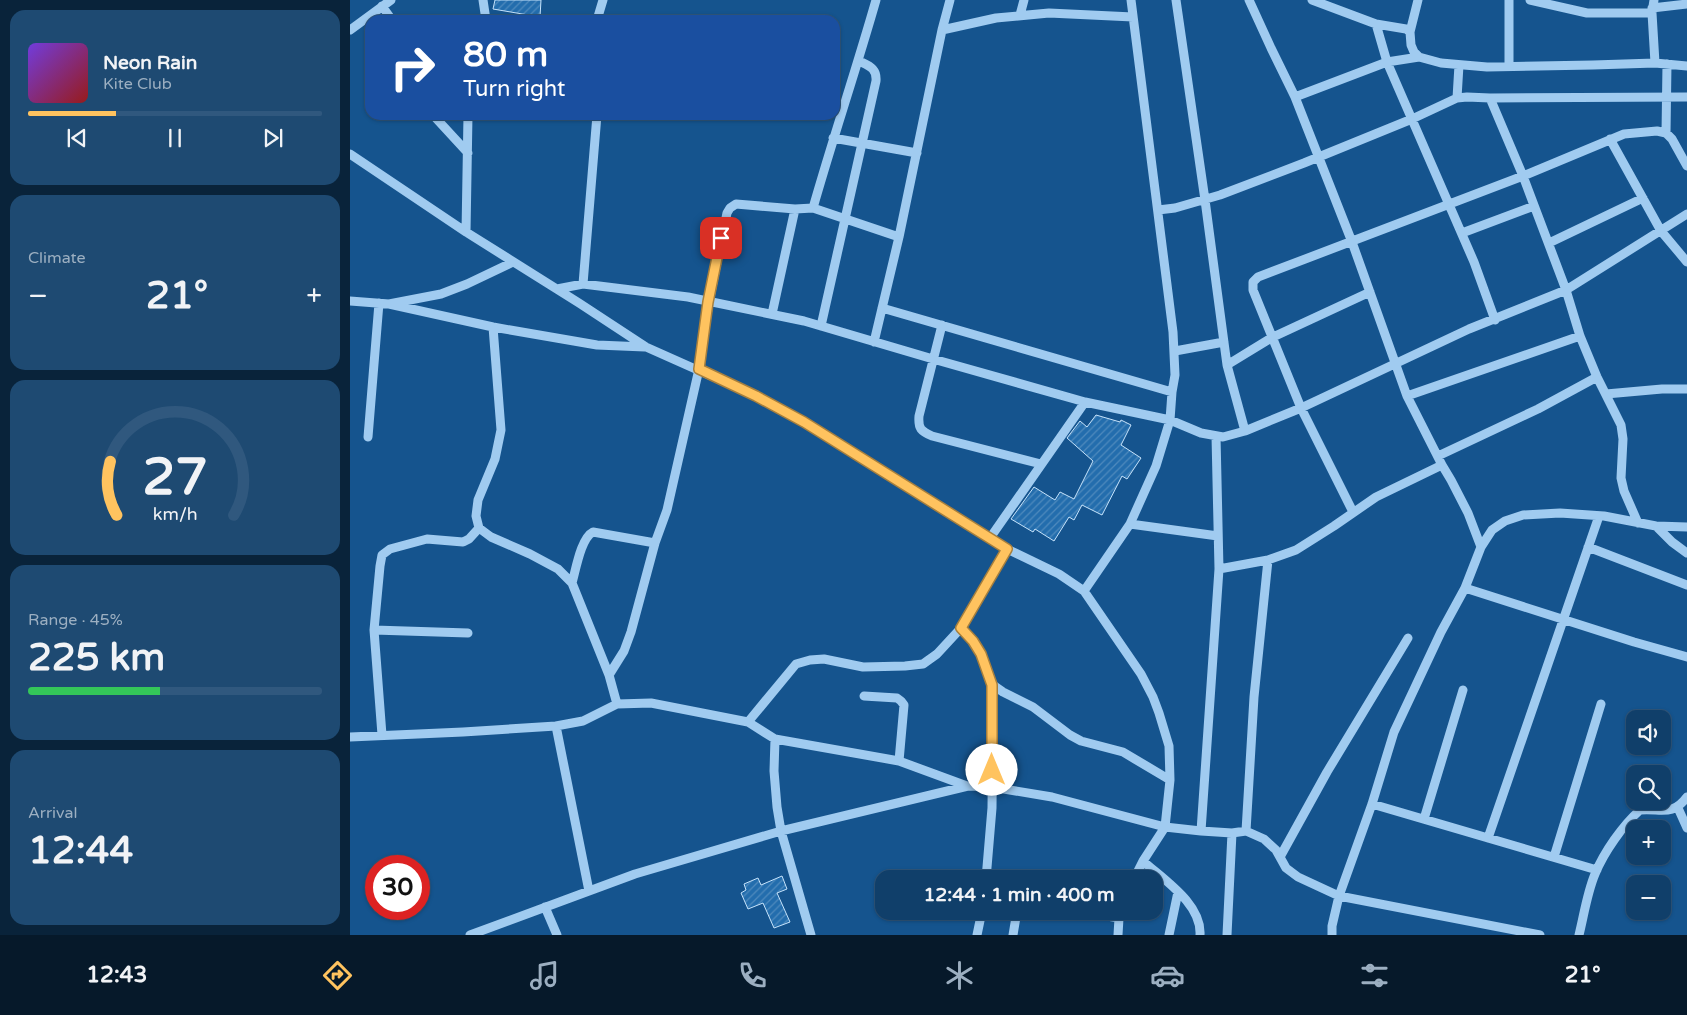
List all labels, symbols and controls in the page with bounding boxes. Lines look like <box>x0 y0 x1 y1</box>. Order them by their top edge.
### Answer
text: 80 m <box>463 34 548 76</box>
icon: right <box>380 35 445 100</box>
text: Neon Rain <box>103 52 197 74</box>
text: Kite Club <box>103 74 172 94</box>
text: Turn right <box>463 76 565 102</box>
icon: previous <box>63 124 91 152</box>
icon: pause <box>161 124 189 152</box>
icon: next <box>259 124 287 152</box>
pin <box>700 217 742 259</box>
icon: arrive <box>707 224 735 252</box>
text: Climate <box>28 248 86 268</box>
text: 21° <box>146 273 208 319</box>
text: − <box>28 279 48 313</box>
text: + <box>306 279 322 313</box>
text: 27 <box>142 446 208 509</box>
text: km/h <box>153 504 197 525</box>
text: Range · 45% <box>28 610 123 630</box>
text: 225 km <box>28 635 165 681</box>
map controls <box>1626 710 1671 920</box>
button: sound <box>1626 710 1671 755</box>
position arrow <box>965 743 1017 795</box>
button: search <box>1626 765 1671 810</box>
text: Arrival <box>28 803 77 823</box>
button: + <box>1626 820 1671 865</box>
text: 12:44 <box>28 828 133 874</box>
speed limit sign: 30 <box>365 855 430 920</box>
button: − <box>1626 875 1671 920</box>
text: 12:44 · 1 min · 400 m <box>923 884 1115 906</box>
icon: directions <box>320 958 355 993</box>
icon: music <box>527 958 562 993</box>
icon: phone <box>735 958 770 993</box>
icon: climate <box>942 958 977 993</box>
icon: car <box>1150 958 1185 993</box>
icon: filters <box>1357 958 1392 993</box>
text: 12:43 <box>86 962 147 988</box>
text: 21° <box>1565 962 1601 988</box>

